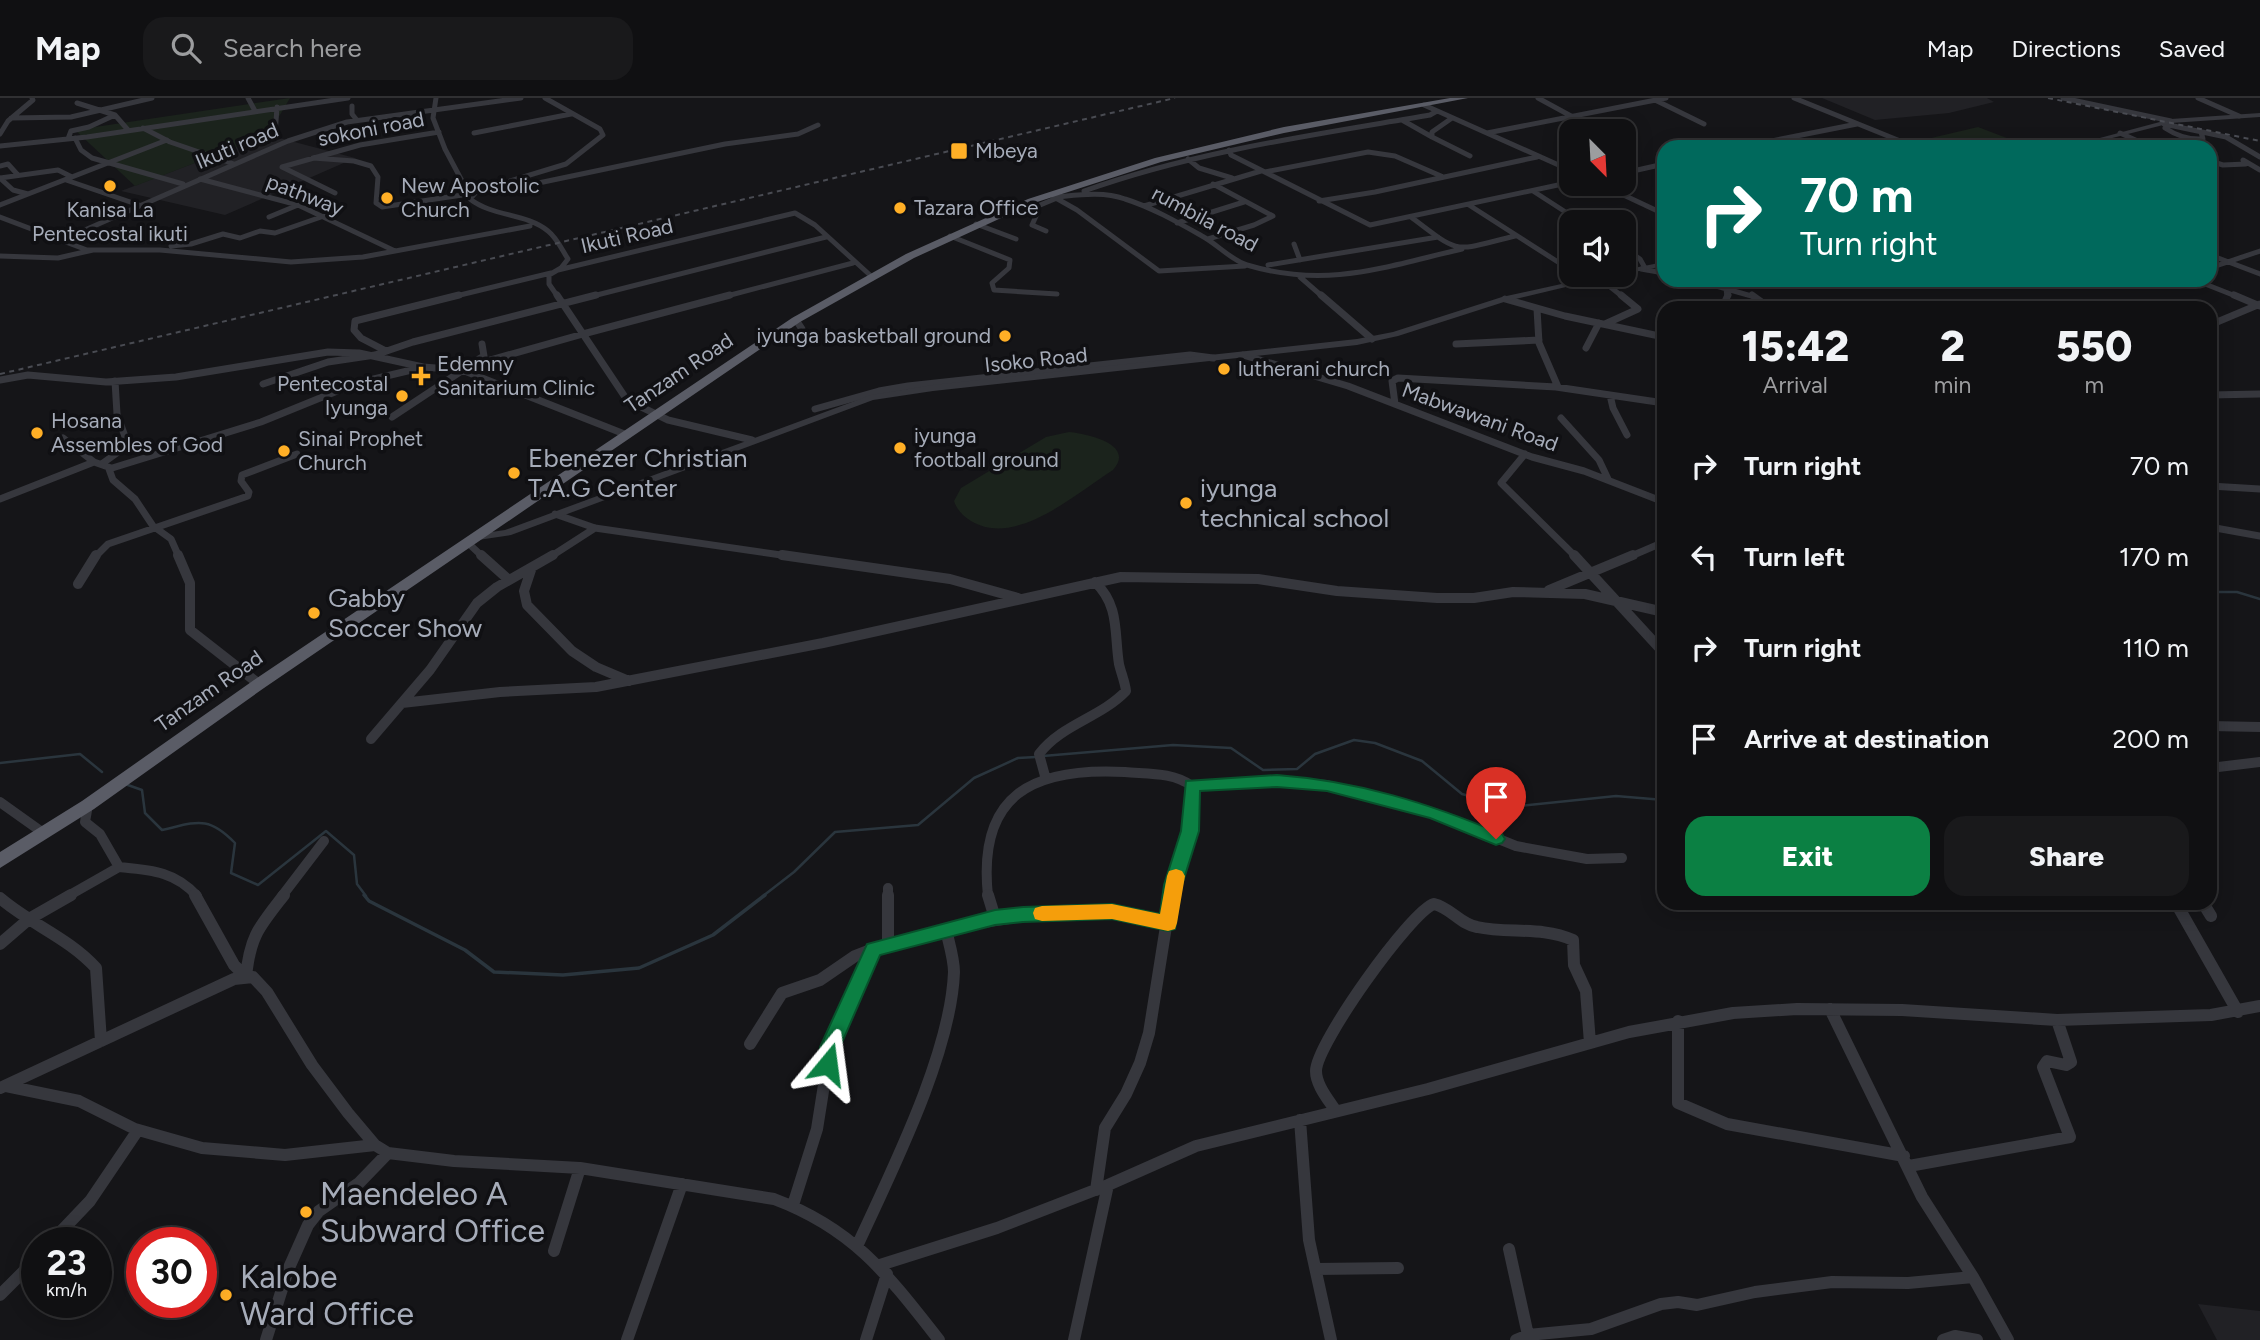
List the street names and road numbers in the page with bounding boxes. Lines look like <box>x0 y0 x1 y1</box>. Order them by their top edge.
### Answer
street label: sokoni road <box>315 106 426 151</box>
street label: Ikuti road <box>191 117 282 174</box>
street label: pathway <box>263 168 347 221</box>
street label: rumbila road <box>1148 180 1263 257</box>
street label: Ikuti Road <box>578 213 675 258</box>
street label: Tanzam Road <box>620 327 738 418</box>
street label: Isoko Road <box>983 342 1089 377</box>
street label: Mabwawani Road <box>1399 377 1562 456</box>
street label: Tanzam Road <box>150 644 267 737</box>

